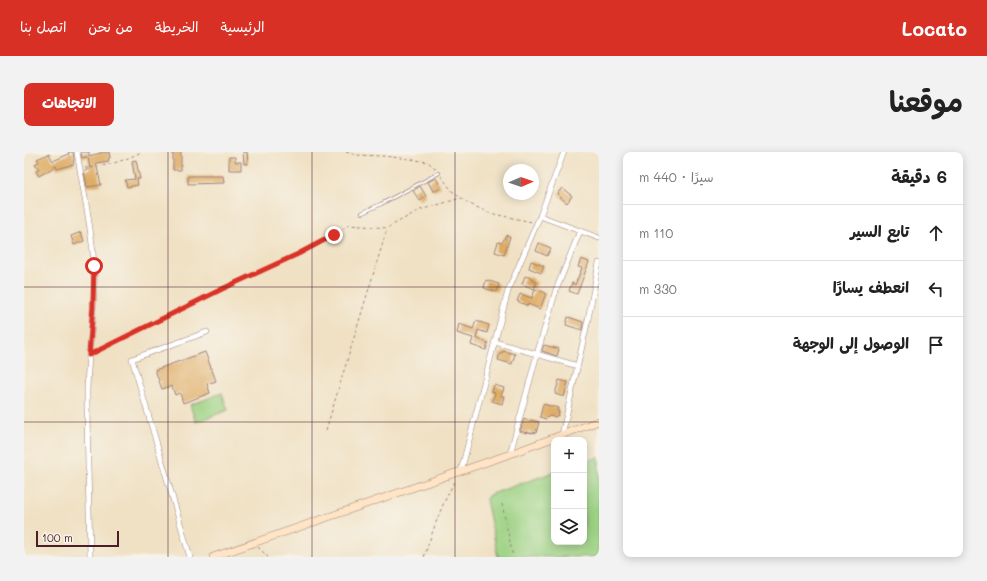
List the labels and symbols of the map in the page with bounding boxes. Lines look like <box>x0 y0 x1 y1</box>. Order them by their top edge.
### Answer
north arrow <box>503 164 539 200</box>
route end <box>325 226 343 244</box>
route start <box>85 257 103 275</box>
scale bar <box>36 529 119 548</box>

